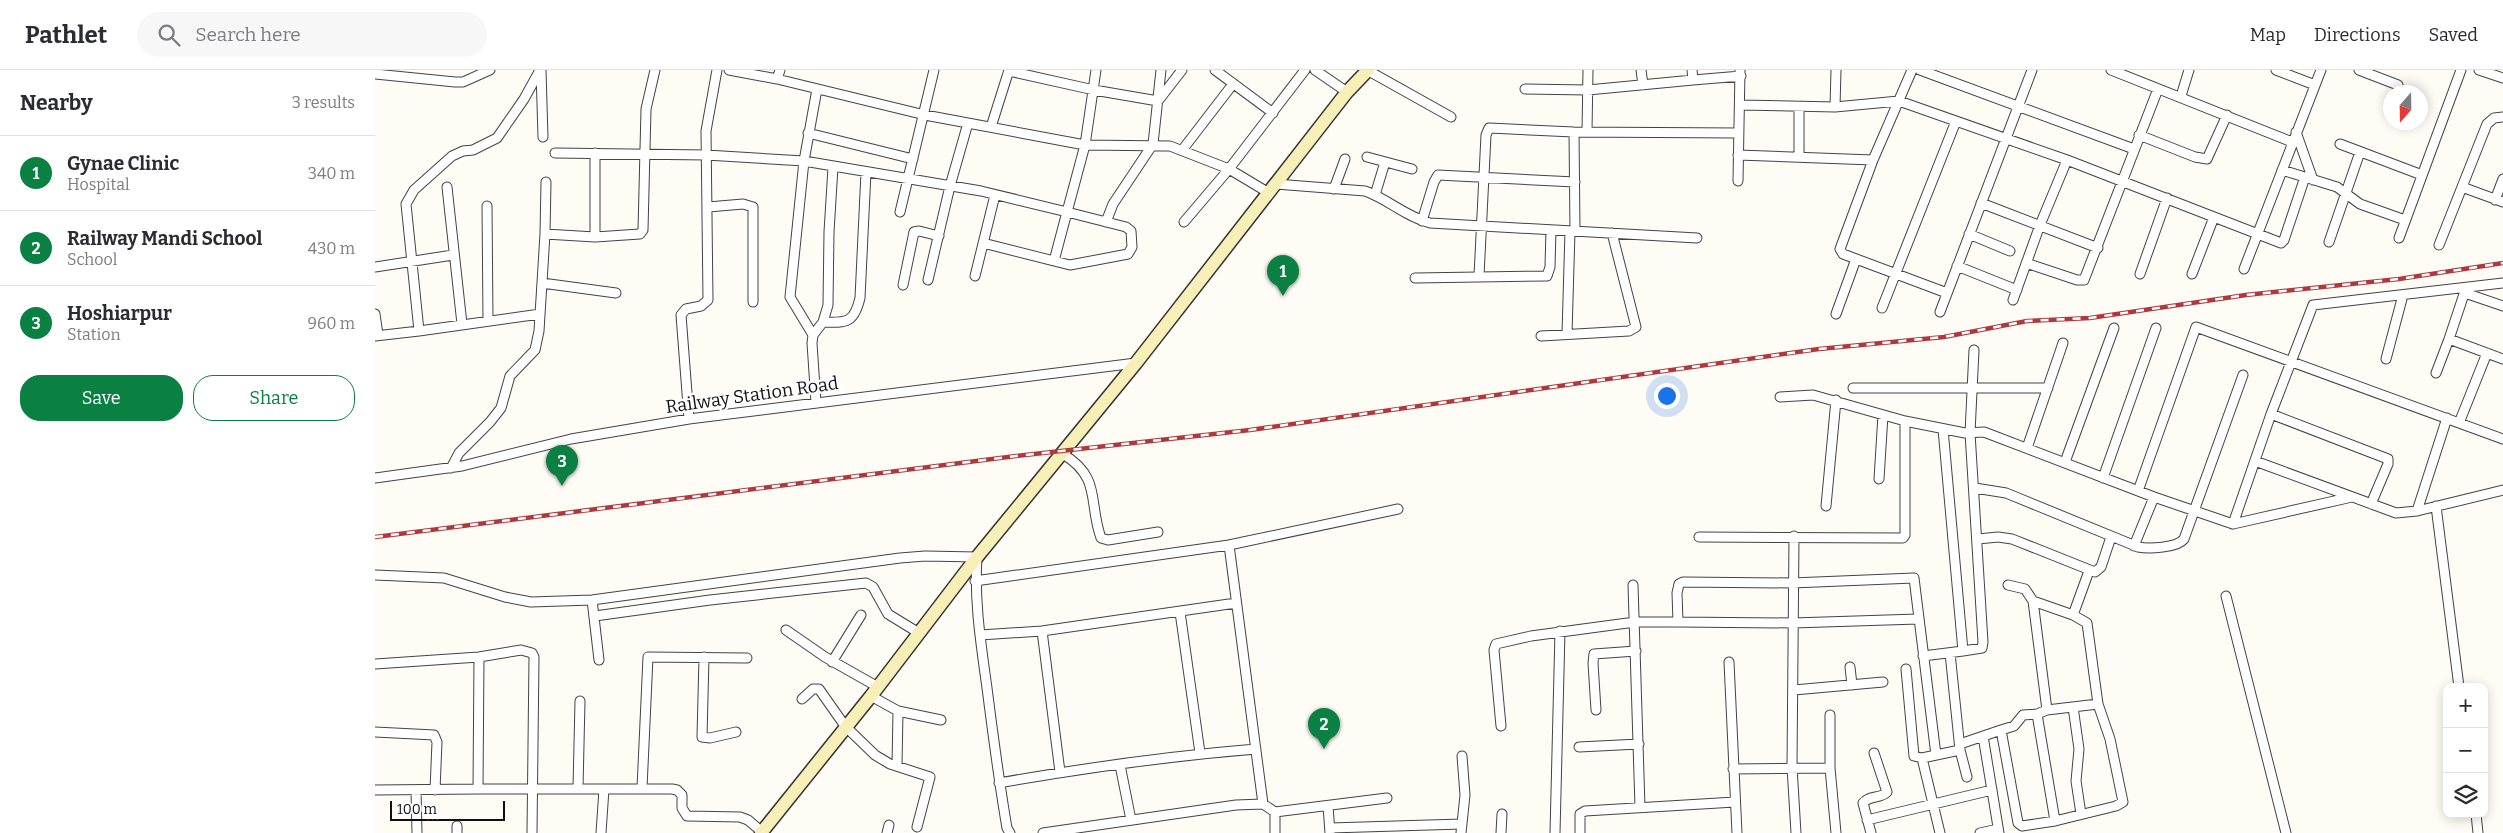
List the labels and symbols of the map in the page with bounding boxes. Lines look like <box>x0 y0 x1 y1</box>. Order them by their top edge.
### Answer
north arrow <box>2383 85 2428 130</box>
pin: 1 <box>1267 255 1299 296</box>
street label: Railway Station Road <box>664 372 840 418</box>
your location <box>1654 383 1680 409</box>
pin: 3 <box>546 445 578 486</box>
pin: 2 <box>1308 708 1340 749</box>
scale bar <box>390 798 505 821</box>

